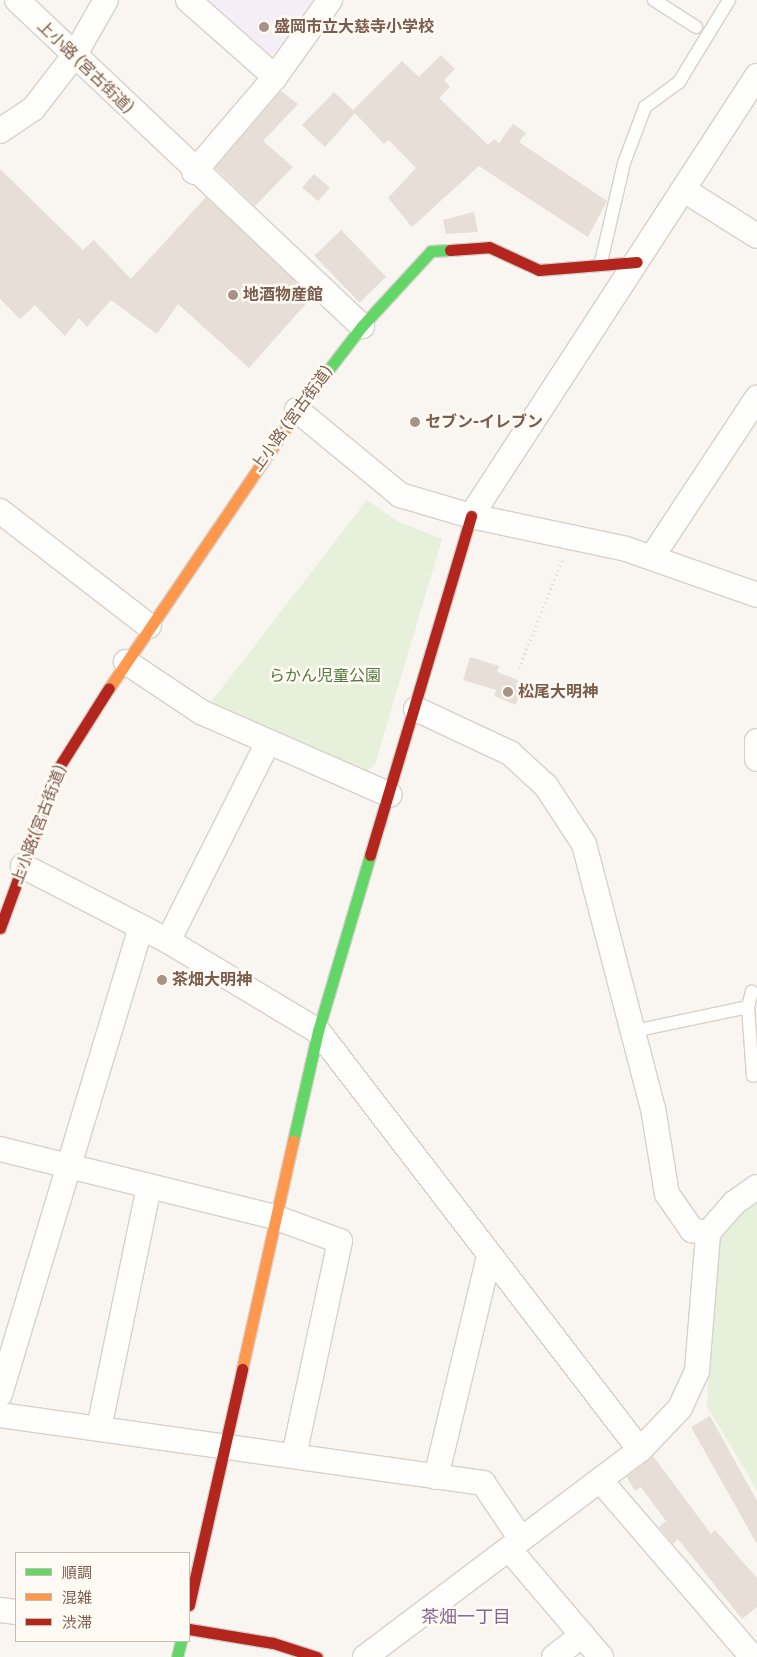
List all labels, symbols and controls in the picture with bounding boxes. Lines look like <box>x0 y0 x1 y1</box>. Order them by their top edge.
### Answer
street label: 上小路 (宮古街道) <box>33 17 137 117</box>
place label: 盛岡市立大慈寺小学校 <box>274 17 434 37</box>
marker: 盛岡市立大慈寺小学校 <box>258 21 270 33</box>
place label: 地酒物産館 <box>243 285 323 305</box>
marker: 地酒物産館 <box>227 289 239 301</box>
street label: 上小路 (宮古街道) <box>247 363 337 475</box>
place label: セブン-イレブン <box>425 412 543 432</box>
marker: セブン-イレブン <box>409 416 421 428</box>
park label: らかん児童公園 <box>269 666 381 686</box>
place label: 松尾大明神 <box>518 682 598 702</box>
marker: 松尾大明神 <box>502 686 514 698</box>
street label: 上小路 (宮古街道) <box>8 763 70 887</box>
place label: 茶畑大明神 <box>172 970 252 990</box>
marker: 茶畑大明神 <box>156 974 168 986</box>
legend <box>15 1552 190 1642</box>
text: 順調 <box>62 1564 92 1582</box>
text: 混雑 <box>62 1589 92 1607</box>
district label: 茶畑一丁目 <box>421 1606 511 1628</box>
text: 渋滞 <box>62 1614 92 1632</box>

